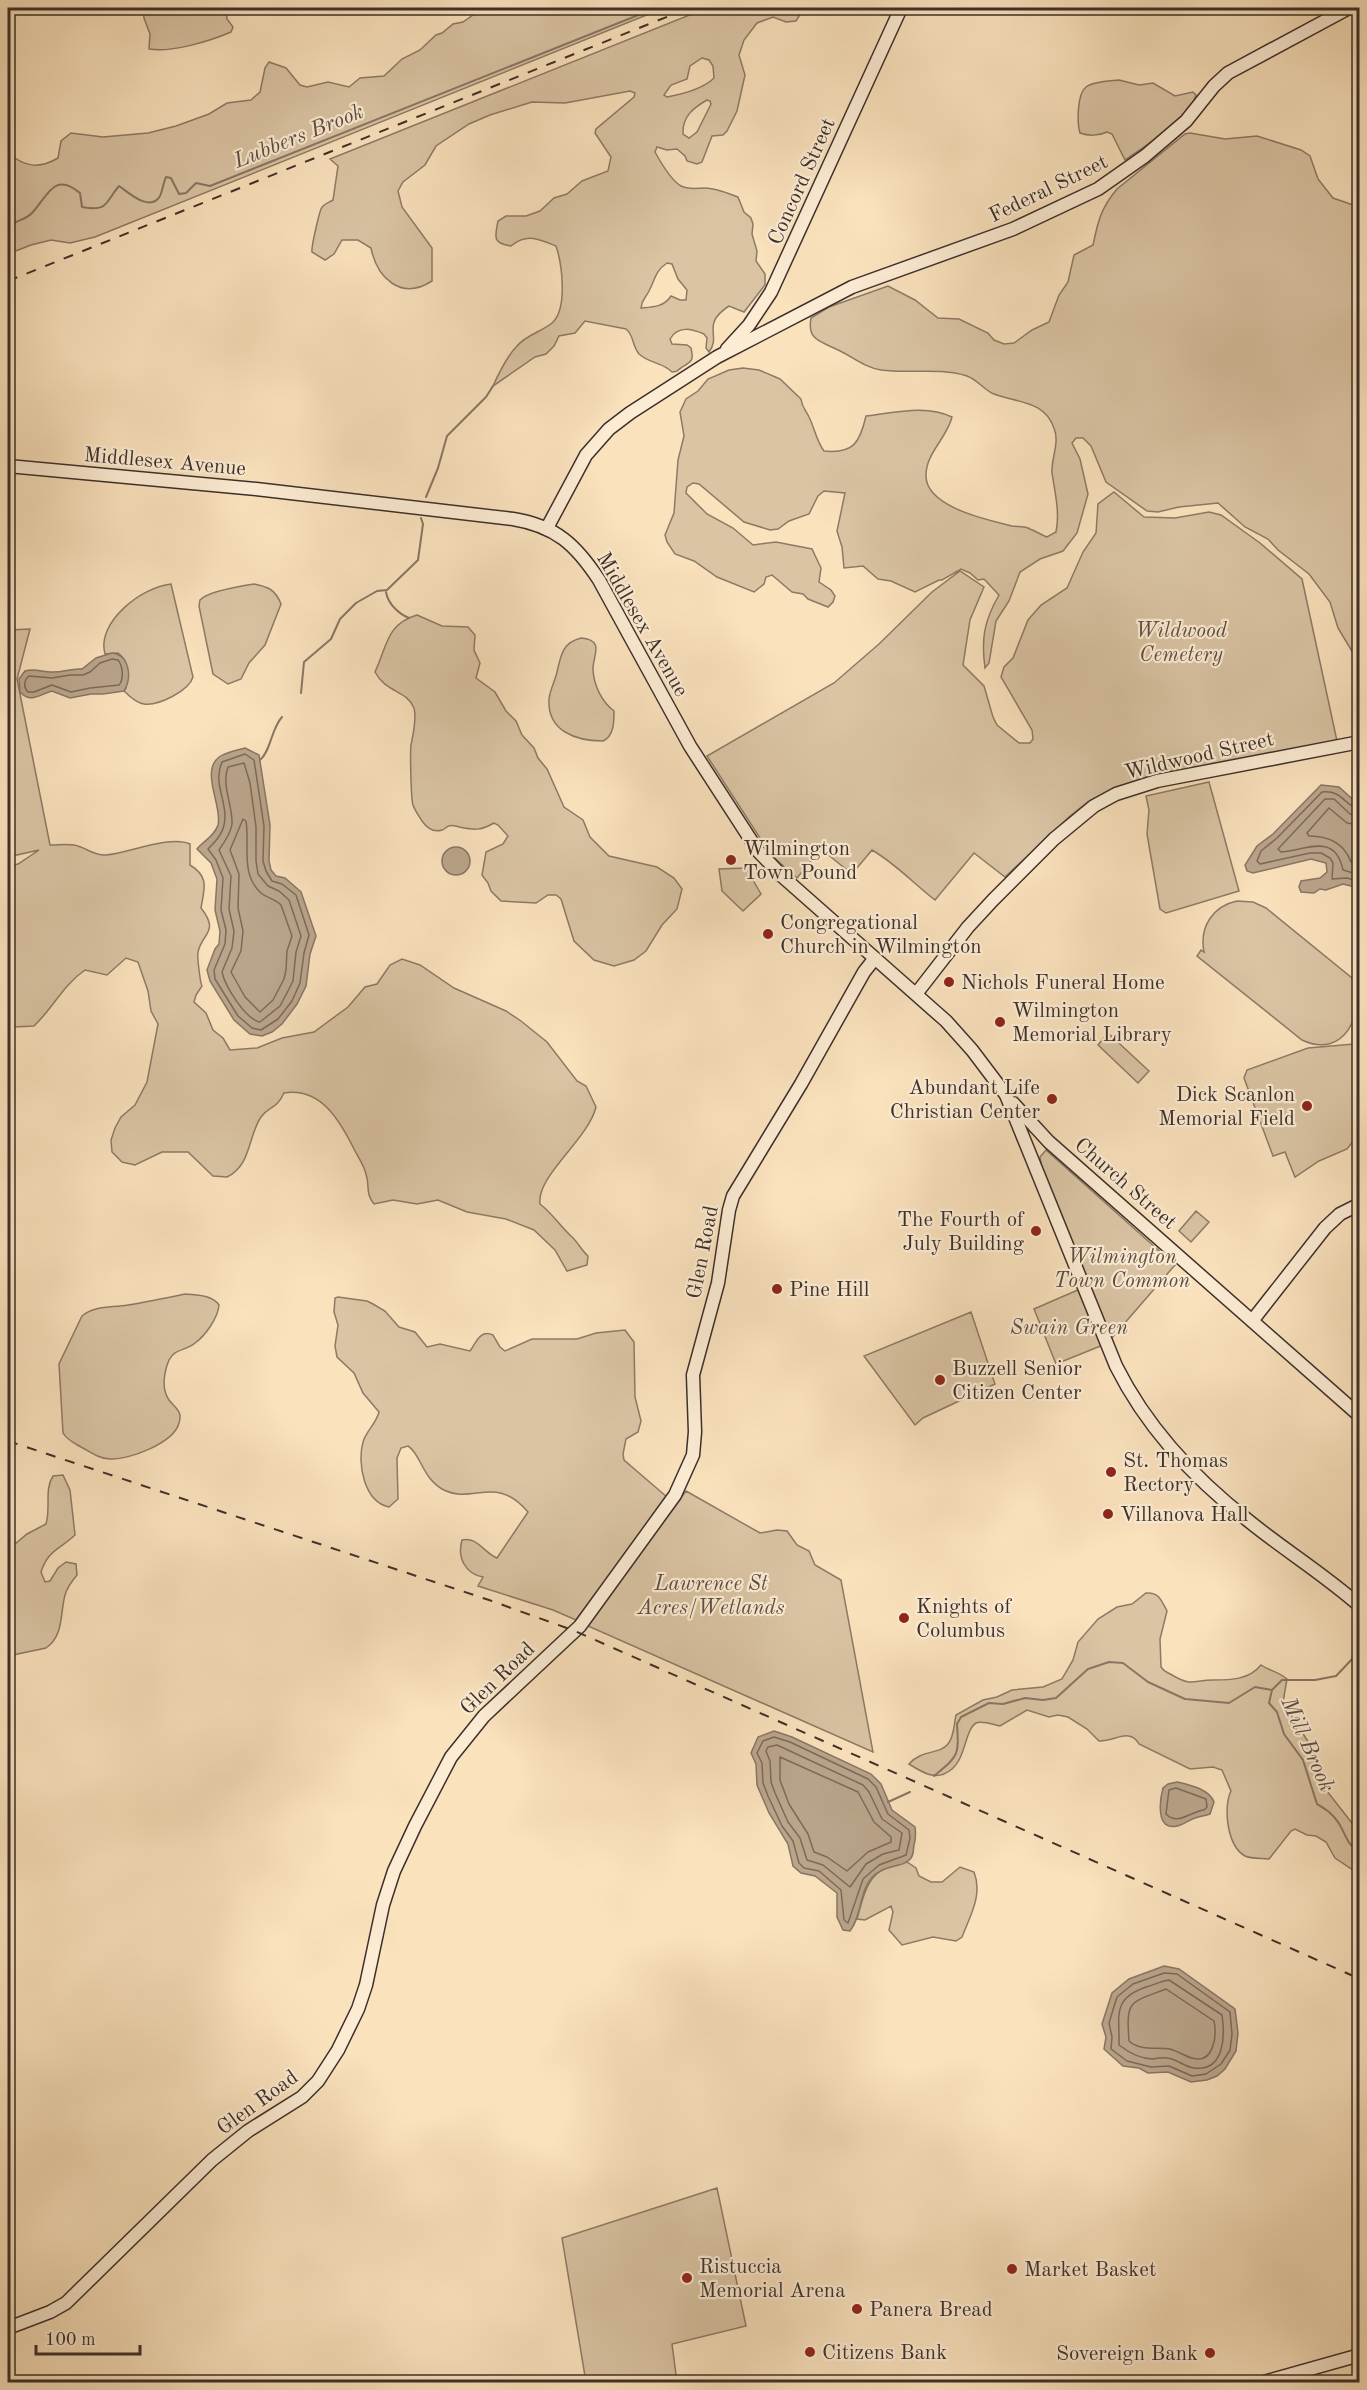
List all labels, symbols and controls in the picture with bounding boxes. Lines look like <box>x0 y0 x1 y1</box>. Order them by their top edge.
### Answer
water label: Lubbers Brook <box>230 101 367 173</box>
street label: Concord Street <box>765 115 840 248</box>
street label: Federal Street <box>986 152 1111 227</box>
street label: Middlesex Avenue <box>83 445 247 480</box>
street label: Middlesex Avenue <box>592 549 691 700</box>
park label: Wildwood Cemetery <box>1135 621 1228 666</box>
street label: Wildwood Street <box>1123 729 1276 784</box>
place label: Wilmington Town Pound <box>743 839 857 884</box>
marker: Wilmington Town Pound <box>724 853 738 867</box>
place label: Congregational Church in Wilmington <box>780 913 982 958</box>
marker: Congregational Church in Wilmington <box>761 927 775 941</box>
place label: Nichols Funeral Home <box>961 973 1165 994</box>
marker: Nichols Funeral Home <box>942 975 956 989</box>
place label: Wilmington Memorial Library <box>1012 1001 1172 1046</box>
marker: Wilmington Memorial Library <box>993 1015 1007 1029</box>
place label: Abundant Life Christian Center <box>890 1078 1040 1123</box>
place label: Dick Scanlon Memorial Field <box>1158 1085 1295 1130</box>
marker: Abundant Life Christian Center <box>1045 1092 1059 1106</box>
marker: Dick Scanlon Memorial Field <box>1300 1099 1314 1113</box>
street label: Church Street <box>1070 1134 1180 1234</box>
street label: Glen Road <box>684 1204 723 1301</box>
place label: The Fourth of July Building <box>897 1210 1025 1255</box>
marker: The Fourth of July Building <box>1029 1224 1043 1238</box>
park label: Wilmington Town Common <box>1054 1247 1190 1292</box>
place label: Pine Hill <box>789 1280 870 1301</box>
marker: Pine Hill <box>770 1282 784 1296</box>
park label: Swain Green <box>1010 1318 1128 1339</box>
place label: Buzzell Senior Citizen Center <box>952 1359 1082 1404</box>
marker: Buzzell Senior Citizen Center <box>933 1373 947 1387</box>
place label: St. Thomas Rectory <box>1123 1451 1228 1496</box>
marker: St. Thomas Rectory <box>1104 1465 1118 1479</box>
place label: Villanova Hall <box>1120 1505 1249 1526</box>
marker: Villanova Hall <box>1101 1507 1115 1521</box>
park label: Lawrence St Acres/Wetlands <box>636 1574 785 1619</box>
place label: Knights of Columbus <box>916 1597 1012 1642</box>
marker: Knights of Columbus <box>897 1611 911 1625</box>
street label: Glen Road <box>457 1639 539 1719</box>
water label: Mill Brook <box>1276 1693 1338 1796</box>
street label: Glen Road <box>213 2067 302 2139</box>
place label: Ristuccia Memorial Arena <box>699 2257 846 2302</box>
place label: Market Basket <box>1024 2260 1156 2281</box>
marker: Market Basket <box>1005 2262 1019 2276</box>
marker: Ristuccia Memorial Arena <box>680 2271 694 2285</box>
place label: Panera Bread <box>869 2300 993 2321</box>
marker: Panera Bread <box>850 2302 864 2316</box>
scale bar <box>36 2318 140 2356</box>
text: 100 m <box>45 2331 96 2349</box>
place label: Citizens Bank <box>822 2343 947 2364</box>
place label: Sovereign Bank <box>1056 2344 1198 2365</box>
marker: Citizens Bank <box>803 2345 817 2359</box>
marker: Sovereign Bank <box>1203 2346 1217 2360</box>

